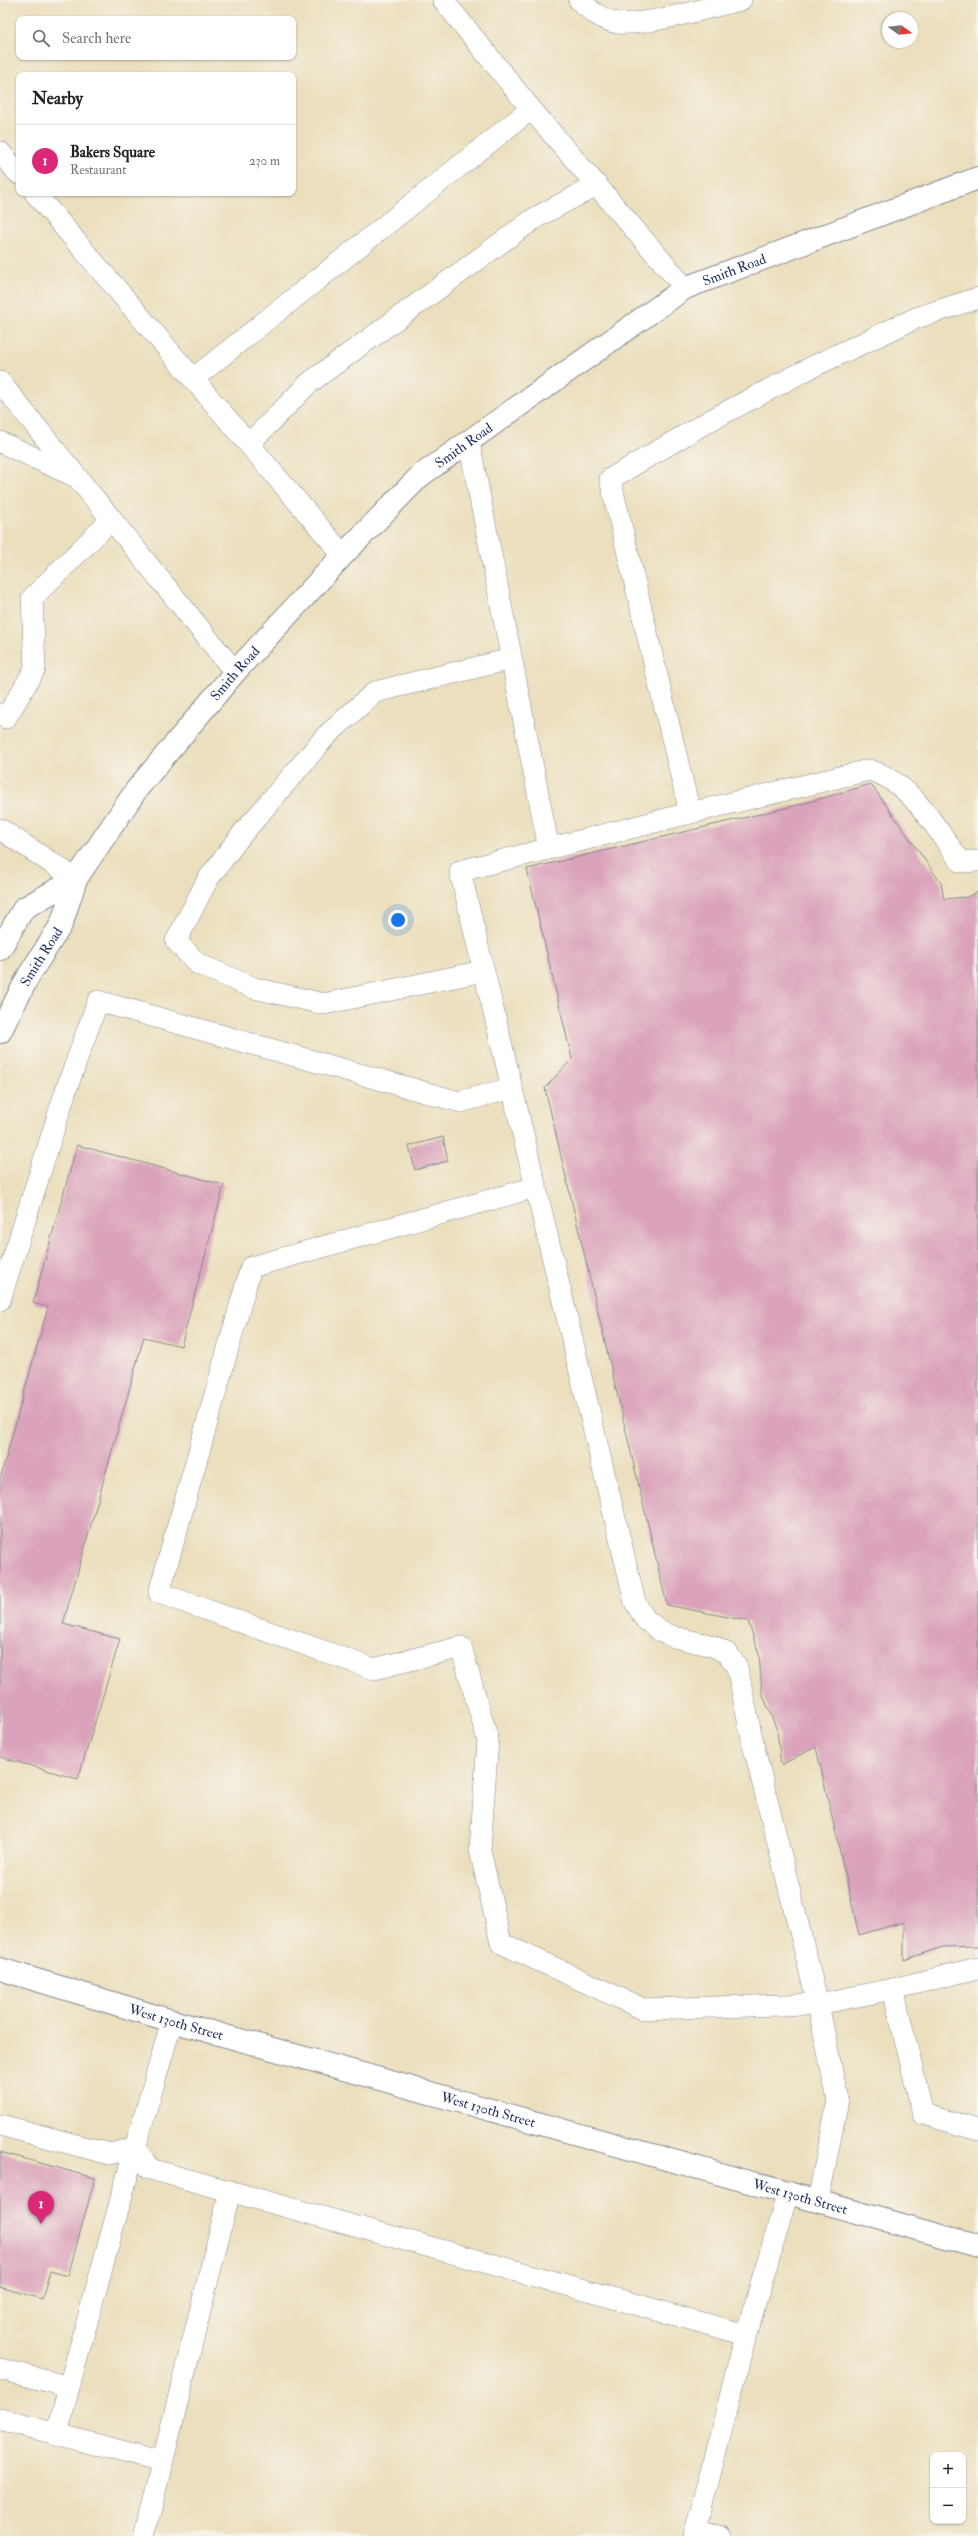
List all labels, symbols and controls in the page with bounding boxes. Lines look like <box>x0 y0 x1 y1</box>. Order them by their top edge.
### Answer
north arrow <box>882 12 918 48</box>
search box <box>16 16 296 60</box>
icon: search <box>30 27 52 49</box>
text: Search here <box>62 29 131 48</box>
text: Nearby <box>32 88 83 109</box>
text: Bakers Square <box>70 143 155 162</box>
text: 1 <box>43 153 47 169</box>
text: 230 m <box>249 153 280 169</box>
text: Restaurant <box>70 162 126 178</box>
street label: Smith Road <box>700 250 769 290</box>
street label: Smith Road <box>432 419 496 472</box>
street label: Smith Road <box>207 643 264 704</box>
your location <box>388 910 408 930</box>
street label: Smith Road <box>17 924 66 989</box>
street label: West 130th Street <box>126 2000 226 2044</box>
street label: West 130th Street <box>438 2088 538 2131</box>
street label: West 130th Street <box>750 2175 850 2218</box>
pin: 1 <box>28 2191 54 2224</box>
map controls <box>930 2452 966 2524</box>
button: + <box>930 2452 966 2488</box>
button: − <box>930 2488 966 2524</box>

